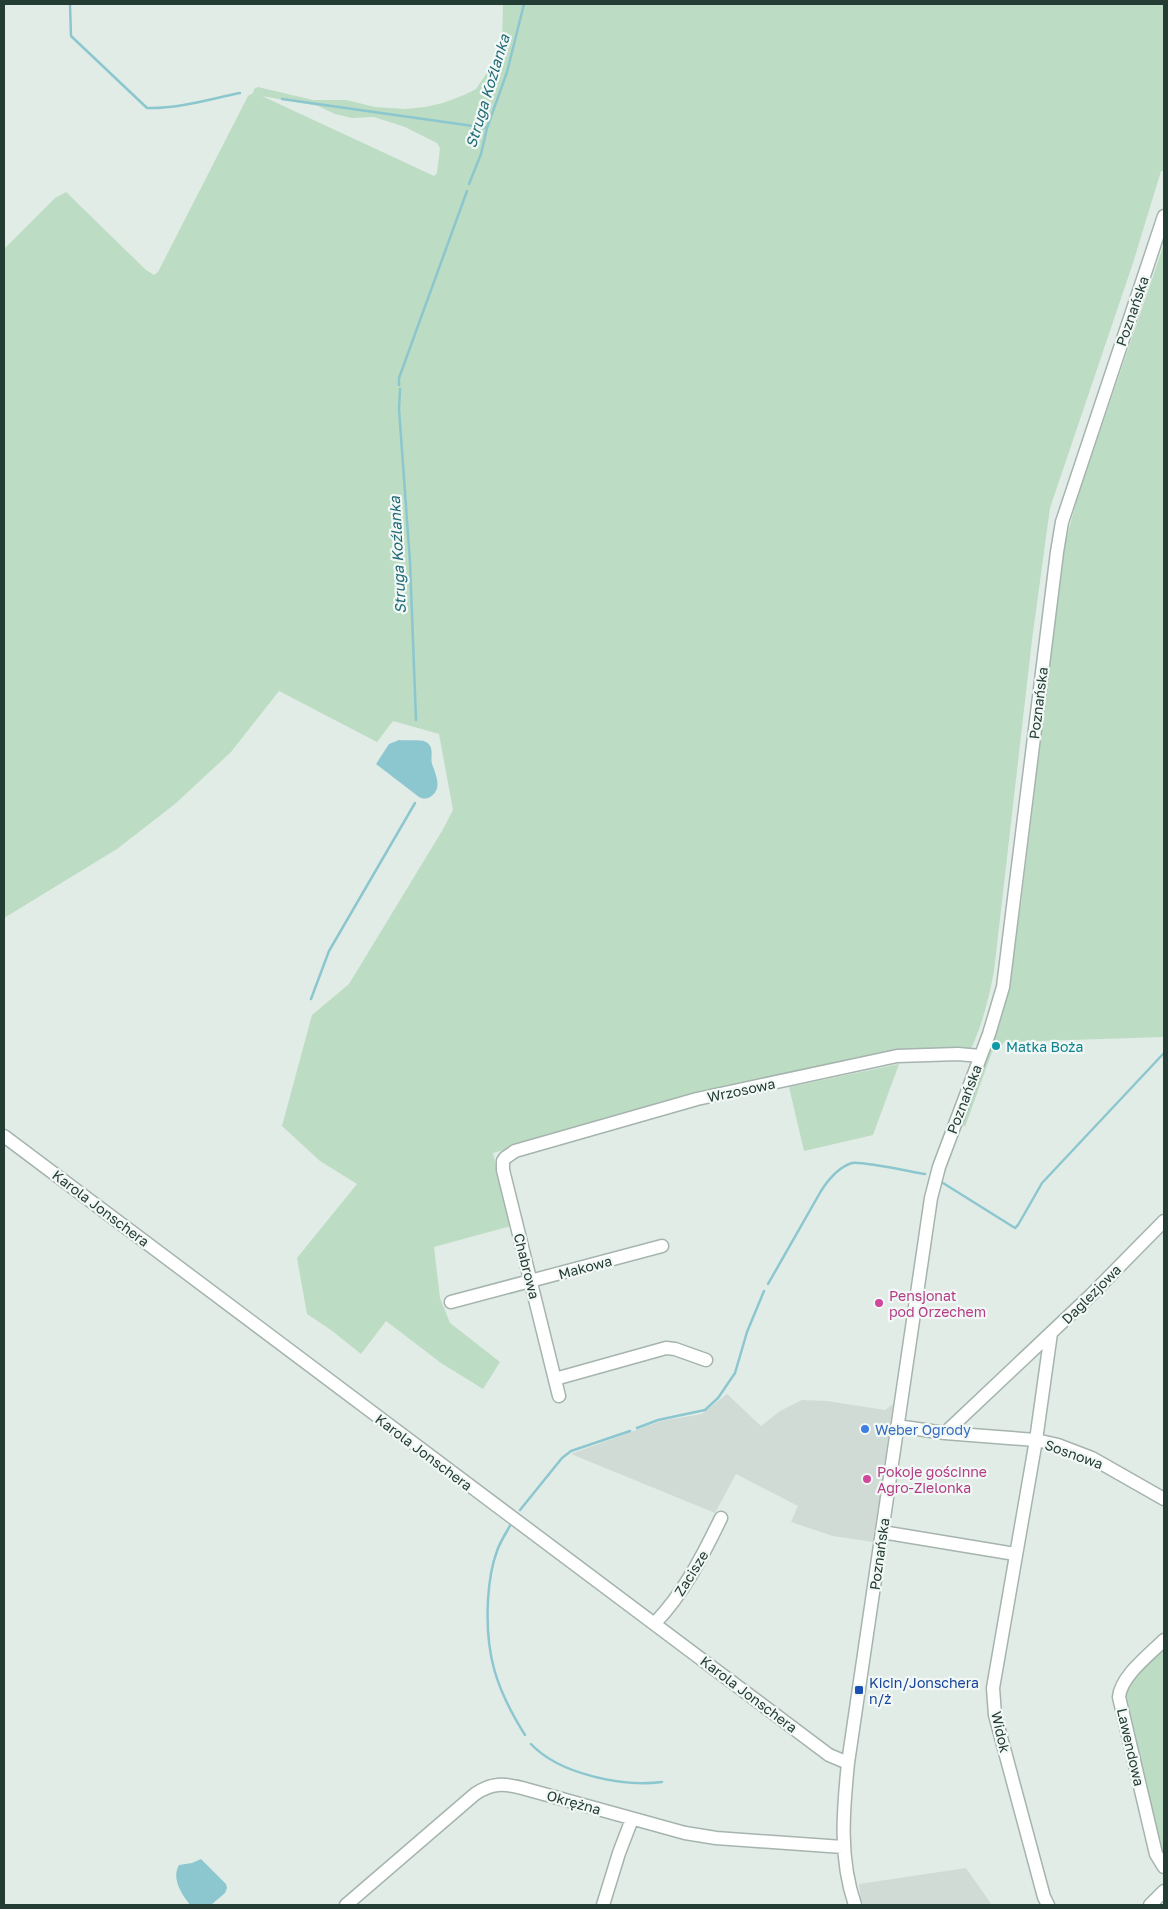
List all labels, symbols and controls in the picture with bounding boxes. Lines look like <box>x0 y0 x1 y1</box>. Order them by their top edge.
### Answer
water label: Struga Koźlanka <box>461 32 514 150</box>
street label: Poznańska <box>1112 274 1152 348</box>
water label: Struga Koźlanka <box>385 495 410 614</box>
street label: Poznańska <box>1025 666 1051 740</box>
place label: Matka Boża <box>1006 1038 1083 1055</box>
marker: Matka Boża <box>990 1040 1002 1052</box>
street label: Poznańska <box>943 1062 985 1136</box>
street label: Wrzosowa <box>706 1075 776 1105</box>
street label: Karola Jonschera <box>49 1166 153 1250</box>
street label: Chabrowa <box>511 1231 543 1301</box>
street label: Makowa <box>556 1252 614 1282</box>
street label: Daglezjowa <box>1058 1261 1124 1327</box>
place label: Pensjonat pod Orzechem <box>889 1287 986 1320</box>
marker: Pensjonat pod Orzechem <box>873 1297 885 1309</box>
street label: Karola Jonschera <box>372 1410 476 1494</box>
place label: Weber Ogrody <box>875 1421 971 1438</box>
marker: Weber Ogrody <box>859 1423 871 1435</box>
street label: Sosnowa <box>1043 1436 1105 1472</box>
place label: Pokoje gościnne Agro-Zielonka <box>877 1463 987 1496</box>
marker: Pokoje gościnne Agro-Zielonka <box>861 1473 873 1485</box>
street label: Poznańska <box>866 1517 892 1591</box>
street label: Zacisze <box>670 1547 712 1599</box>
street label: Karola Jonschera <box>697 1652 801 1736</box>
place label: Kicin/Jonschera n/ż <box>869 1674 979 1707</box>
marker: Kicin/Jonschera n/ż <box>853 1684 865 1696</box>
street label: Lawendowa <box>1114 1706 1148 1788</box>
street label: Widok <box>988 1710 1014 1755</box>
street label: Okrężna <box>545 1786 603 1818</box>

